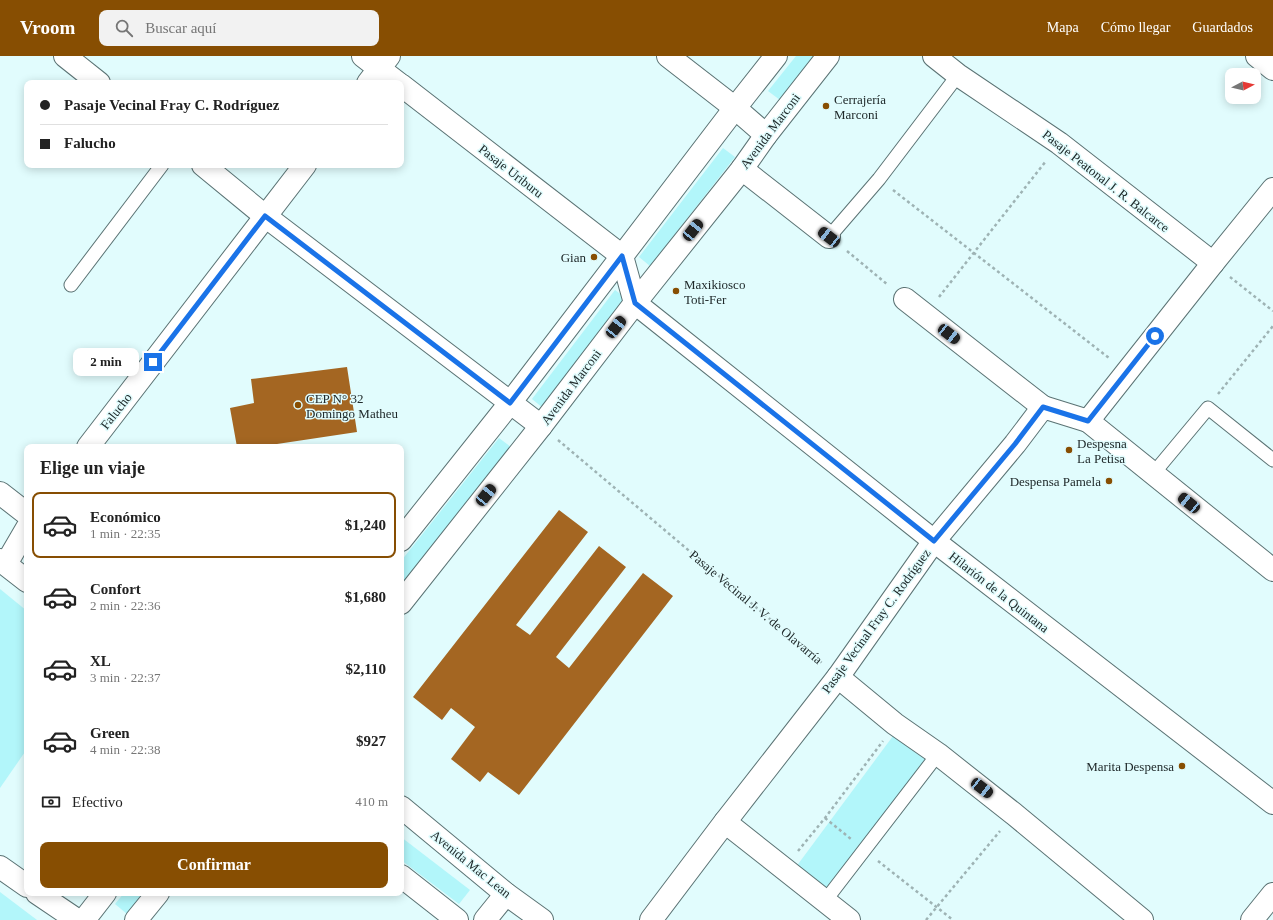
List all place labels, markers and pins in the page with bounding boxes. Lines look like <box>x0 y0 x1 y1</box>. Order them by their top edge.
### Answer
place label: Cerrajería Marconi <box>834 92 886 122</box>
marker: Cerrajería Marconi <box>821 101 831 111</box>
place label: Gian <box>561 250 586 265</box>
marker: Gian <box>589 252 599 262</box>
place label: Maxikiosco Toti-Fer <box>684 277 745 307</box>
marker: Maxikiosco Toti-Fer <box>671 286 681 296</box>
place label: CEP N° 32 Domingo Matheu <box>306 391 399 421</box>
marker: CEP N° 32 Domingo Matheu <box>293 400 303 410</box>
place label: Despesna La Petisa <box>1077 436 1127 466</box>
marker: Despesna La Petisa <box>1064 445 1074 455</box>
place label: Despensa Pamela <box>1010 474 1101 489</box>
marker: Despensa Pamela <box>1104 476 1114 486</box>
place label: Marita Despensa <box>1086 759 1174 774</box>
marker: Marita Despensa <box>1177 761 1187 771</box>

